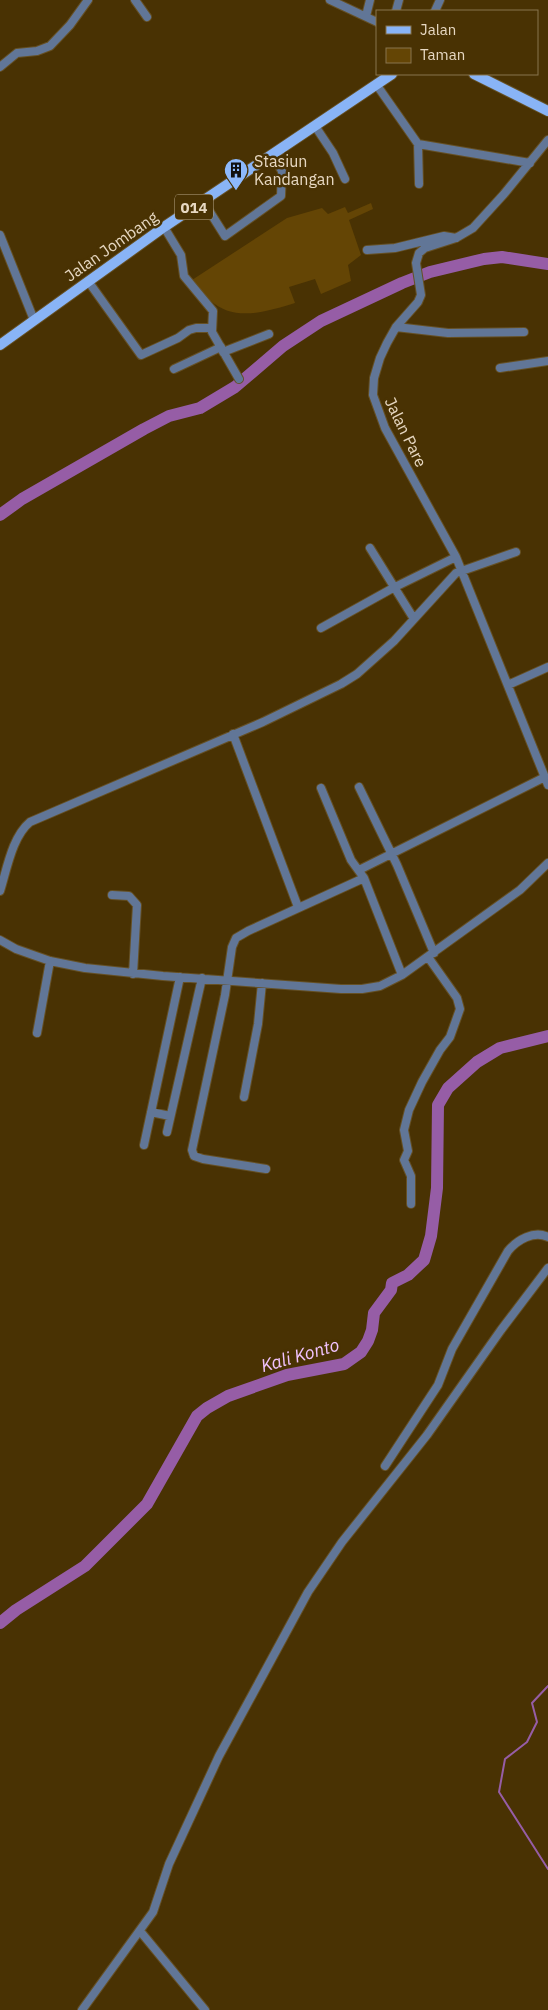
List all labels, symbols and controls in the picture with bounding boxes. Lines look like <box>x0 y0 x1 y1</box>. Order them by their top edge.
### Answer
legend <box>376 10 538 75</box>
text: Jalan <box>420 20 456 39</box>
text: Taman <box>420 45 465 64</box>
place label: Stasiun Kandangan <box>254 151 334 189</box>
building icon: Stasiun Kandangan <box>223 157 249 191</box>
road number: 014 <box>175 194 213 220</box>
street label: Jalan Jombang <box>61 206 162 285</box>
street label: Jalan Pare <box>381 394 432 470</box>
water label: Kali Konto <box>258 1333 342 1377</box>

